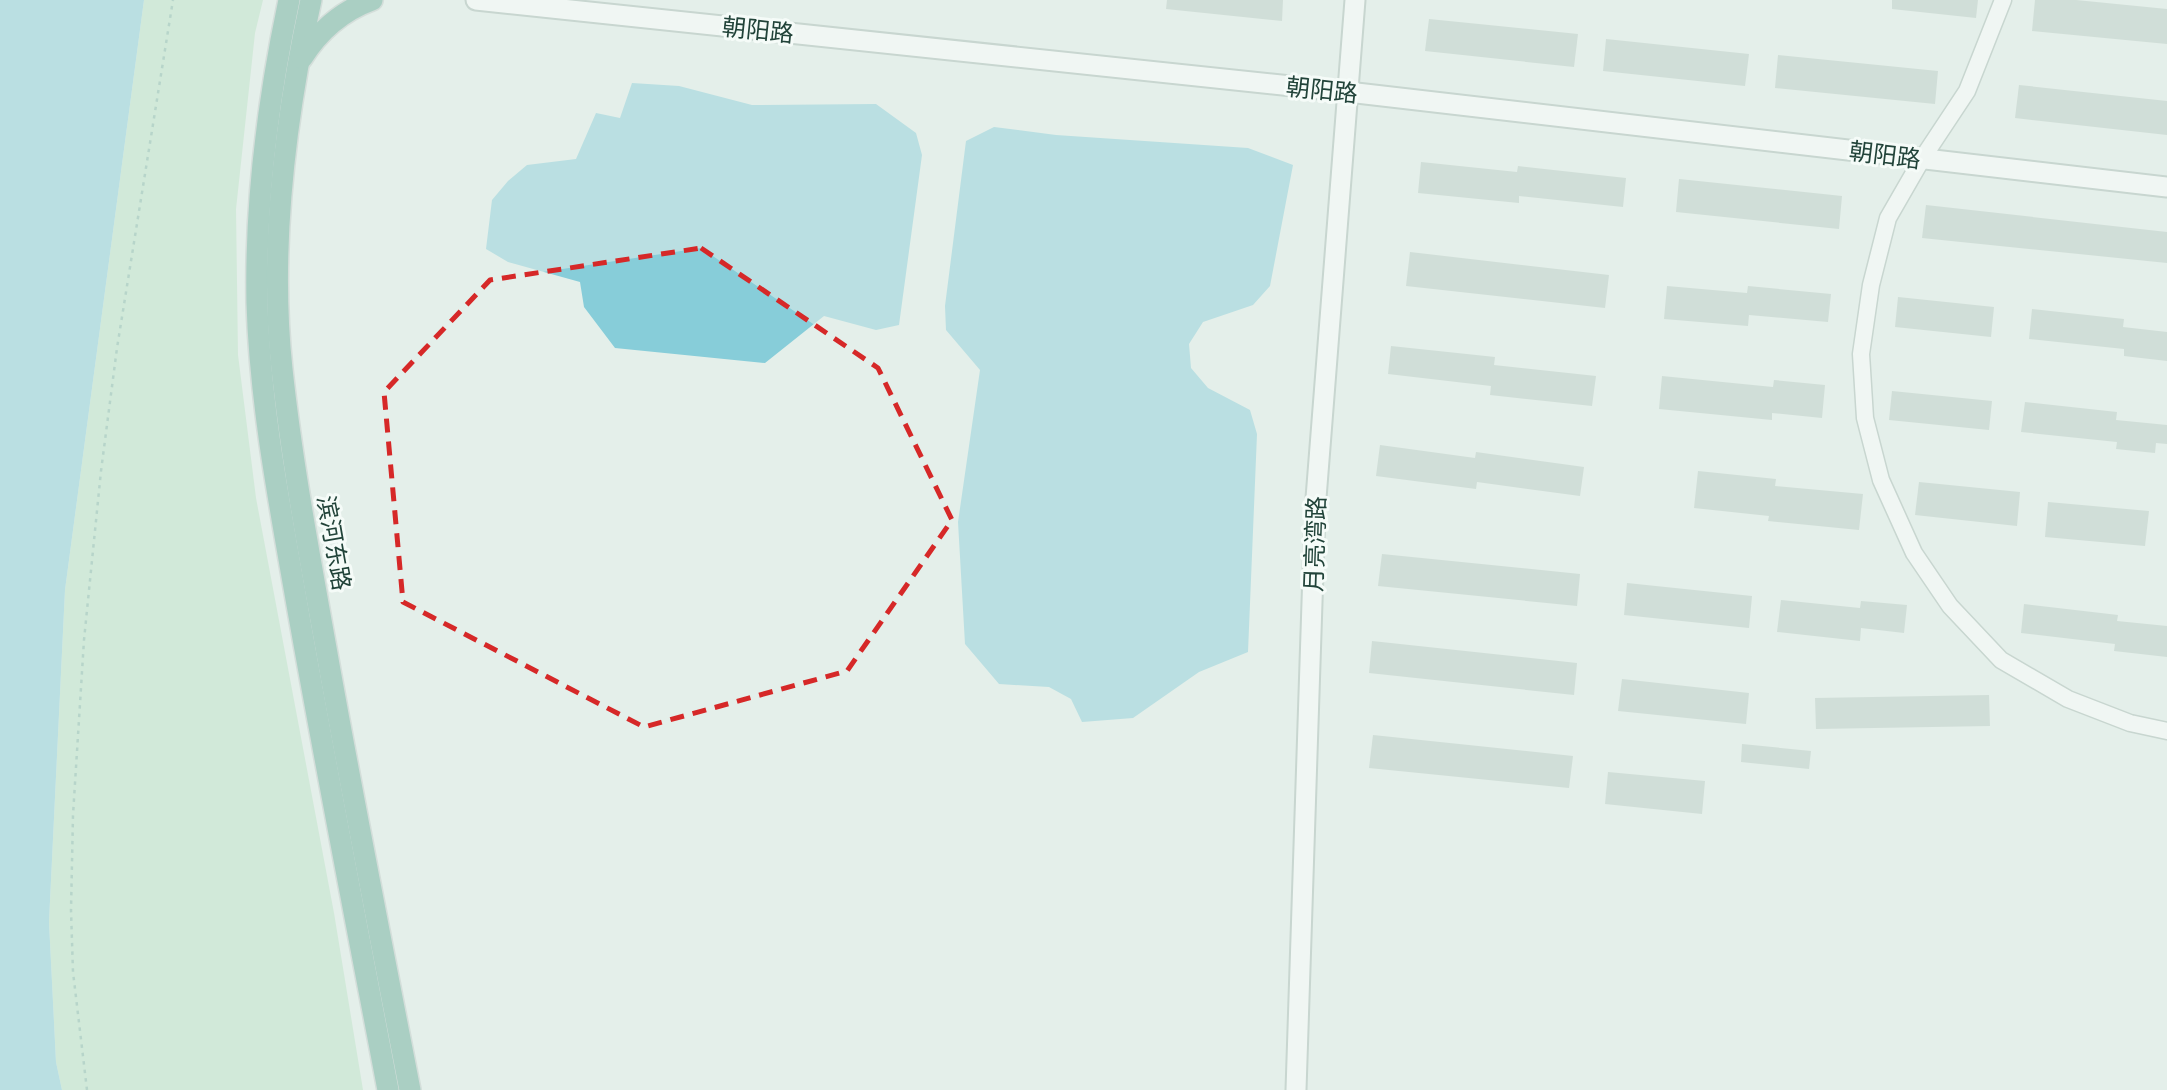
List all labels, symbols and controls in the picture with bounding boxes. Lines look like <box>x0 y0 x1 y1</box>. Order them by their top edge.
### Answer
street label: 朝阳路 <box>721 11 795 49</box>
street label: 朝阳路 <box>1285 71 1359 109</box>
street label: 朝阳路 <box>1847 135 1923 175</box>
street label: 滨河东路 <box>310 493 358 593</box>
street label: 月亮湾路 <box>1298 495 1332 593</box>

